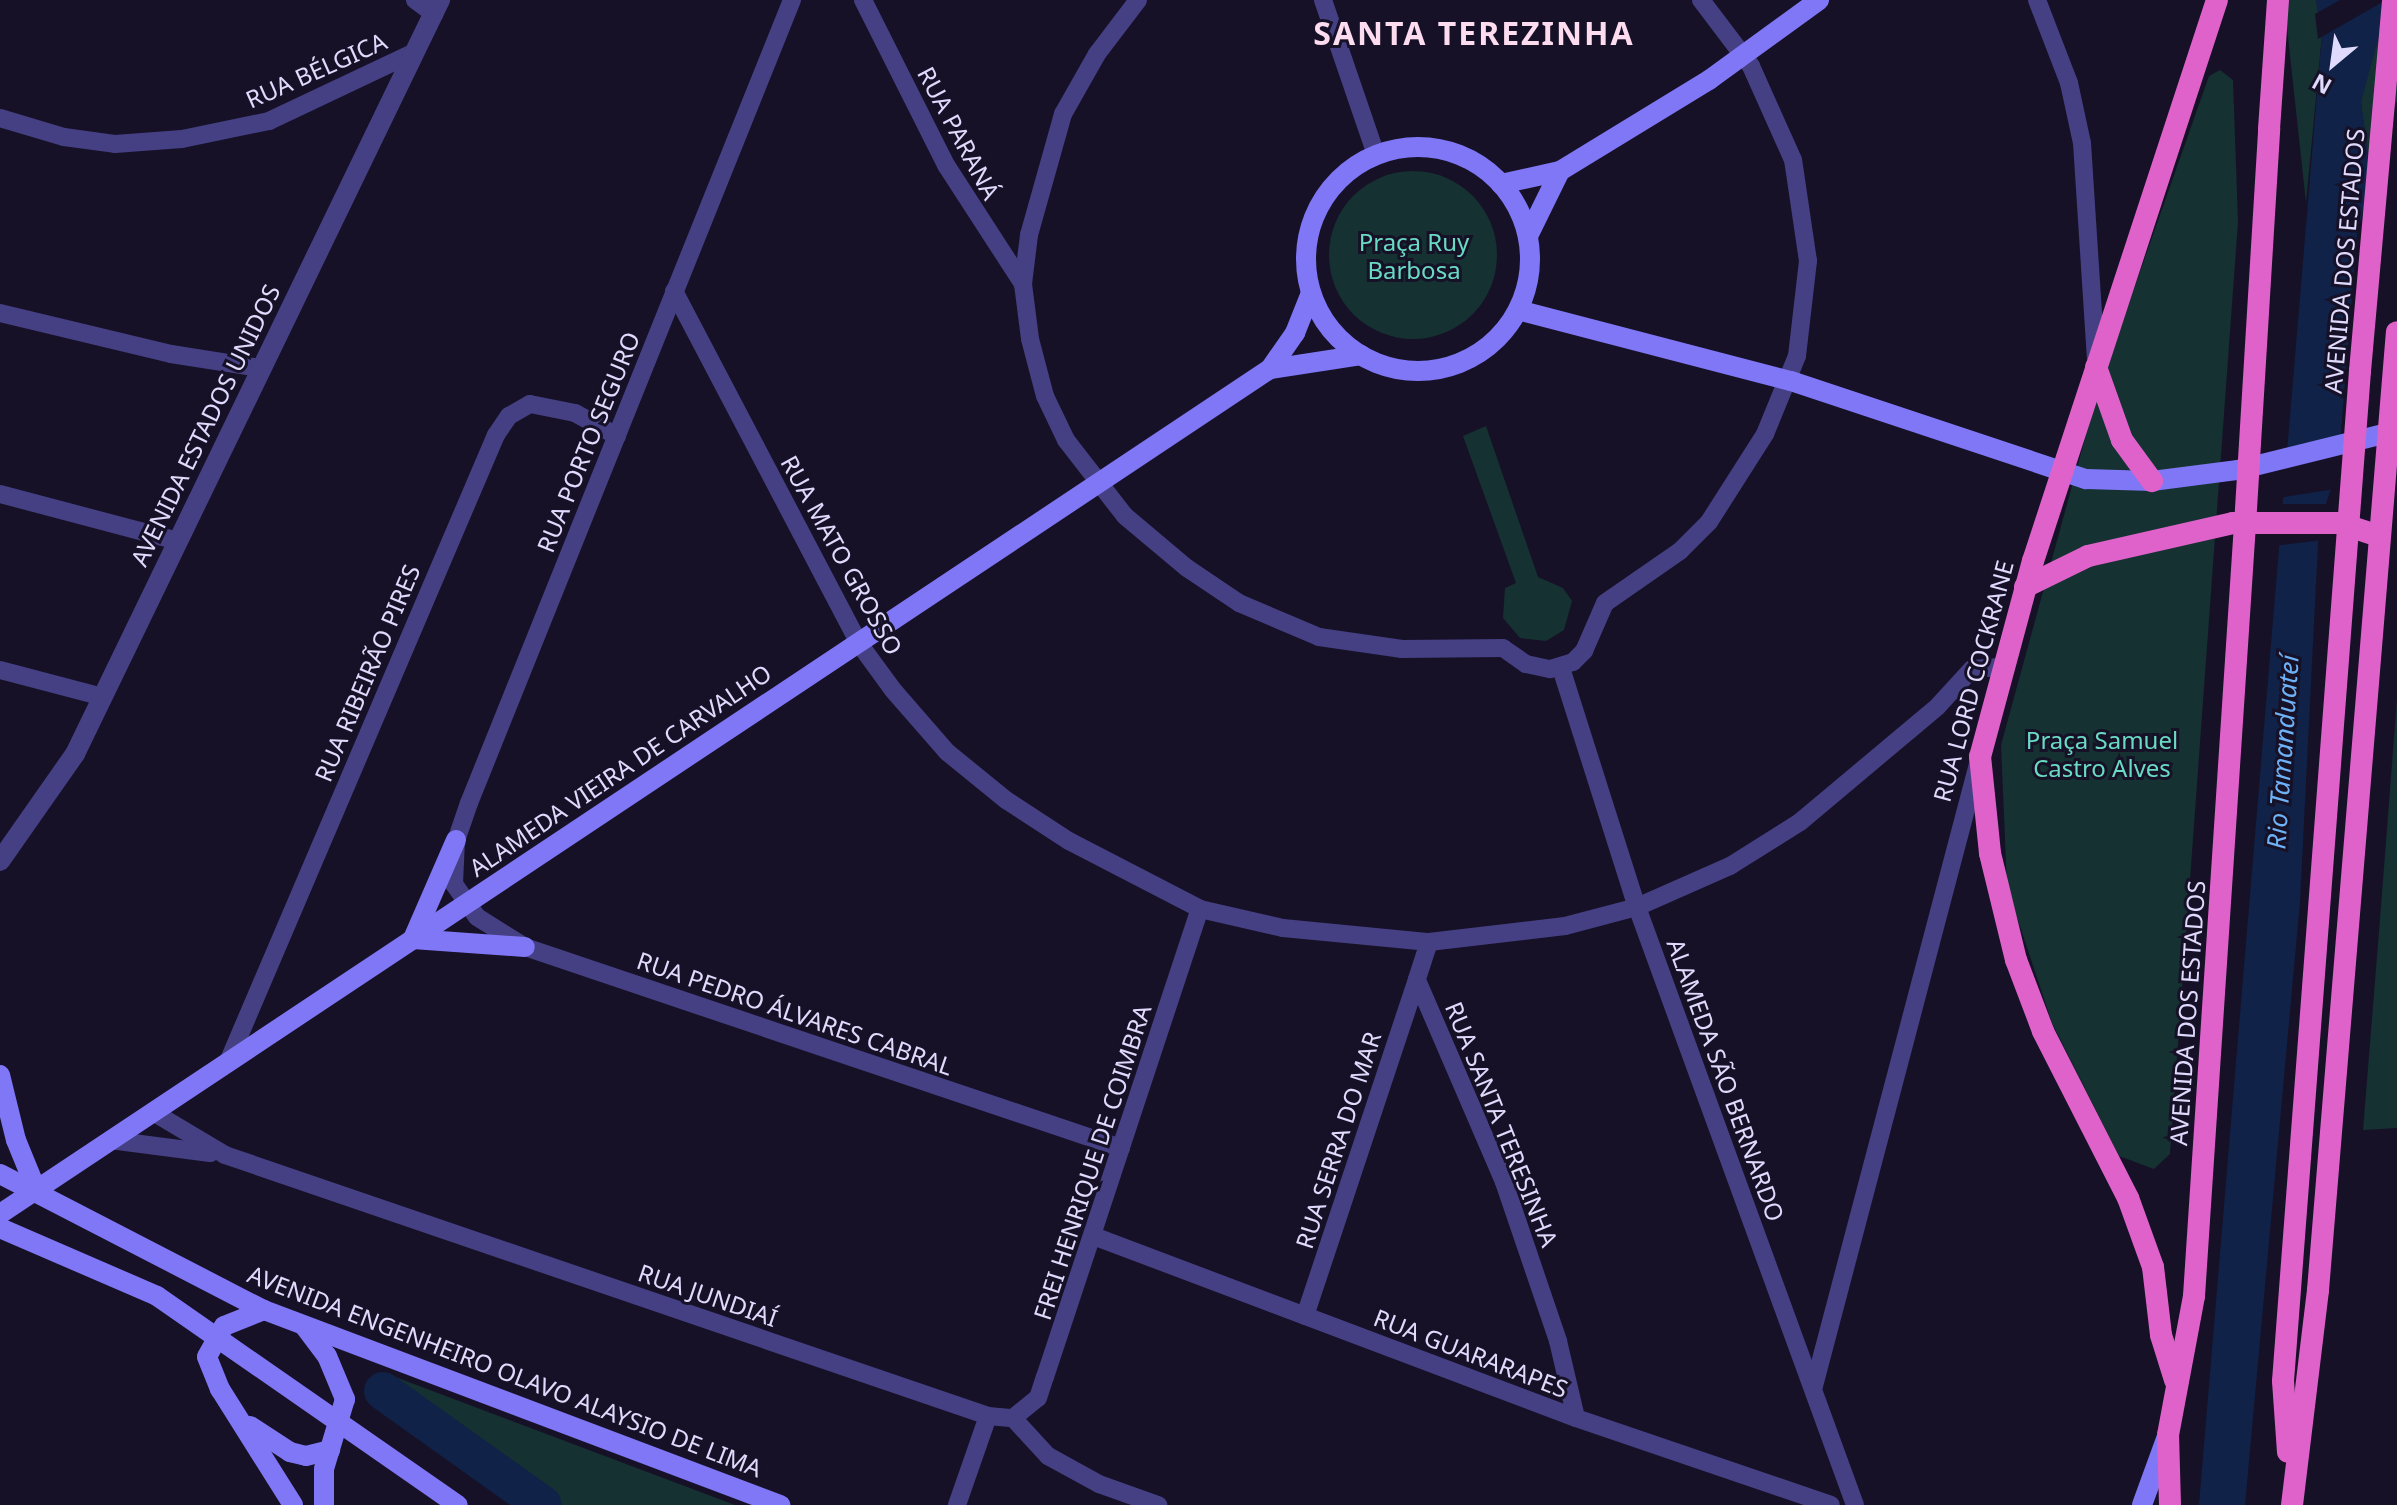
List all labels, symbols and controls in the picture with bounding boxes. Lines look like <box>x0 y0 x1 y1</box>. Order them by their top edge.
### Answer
district label: SANTA TEREZINHA <box>1313 14 1635 52</box>
north arrow <box>2293 24 2373 104</box>
street label: RUA BÉLGICA <box>241 26 391 114</box>
street label: RUA PARANÁ <box>912 62 1006 204</box>
text: N <box>2306 68 2336 102</box>
street label: AVENIDA DOS ESTADOS <box>2318 127 2370 395</box>
park label: Praça Ruy Barbosa <box>1359 228 1469 284</box>
street label: AVENIDA ESTADOS UNIDOS <box>124 280 286 570</box>
street label: RUA PORTO SEGURO <box>531 328 645 556</box>
street label: RUA MATO GROSSO <box>775 450 909 660</box>
street label: RUA LORD COCKRANE <box>1927 557 2019 805</box>
street label: RUA RIBEIRÃO PIRES <box>308 560 426 786</box>
water label: Rio Tamanduateí <box>2261 654 2305 850</box>
street label: ALAMEDA VIEIRA DE CARVALHO <box>464 658 776 882</box>
park label: Praça Samuel Castro Alves <box>2026 726 2178 782</box>
street label: AVENIDA DOS ESTADOS <box>2163 879 2211 1147</box>
street label: ALAMEDA SÃO BERNARDO <box>1661 935 1791 1225</box>
street label: RUA PEDRO ÁLVARES CABRAL <box>633 945 957 1081</box>
street label: RUA SANTA TERESINHA <box>1440 997 1564 1251</box>
street label: FREI HENRIQUE DE COIMBRA <box>1027 1001 1157 1323</box>
street label: RUA SERRA DO MAR <box>1289 1028 1387 1252</box>
street label: RUA JUNDIAÍ <box>635 1258 781 1332</box>
street label: AVENIDA ENGENHEIRO OLAVO ALAYSIO DE LIMA <box>244 1259 766 1483</box>
street label: RUA GUARARAPES <box>1370 1303 1572 1403</box>

